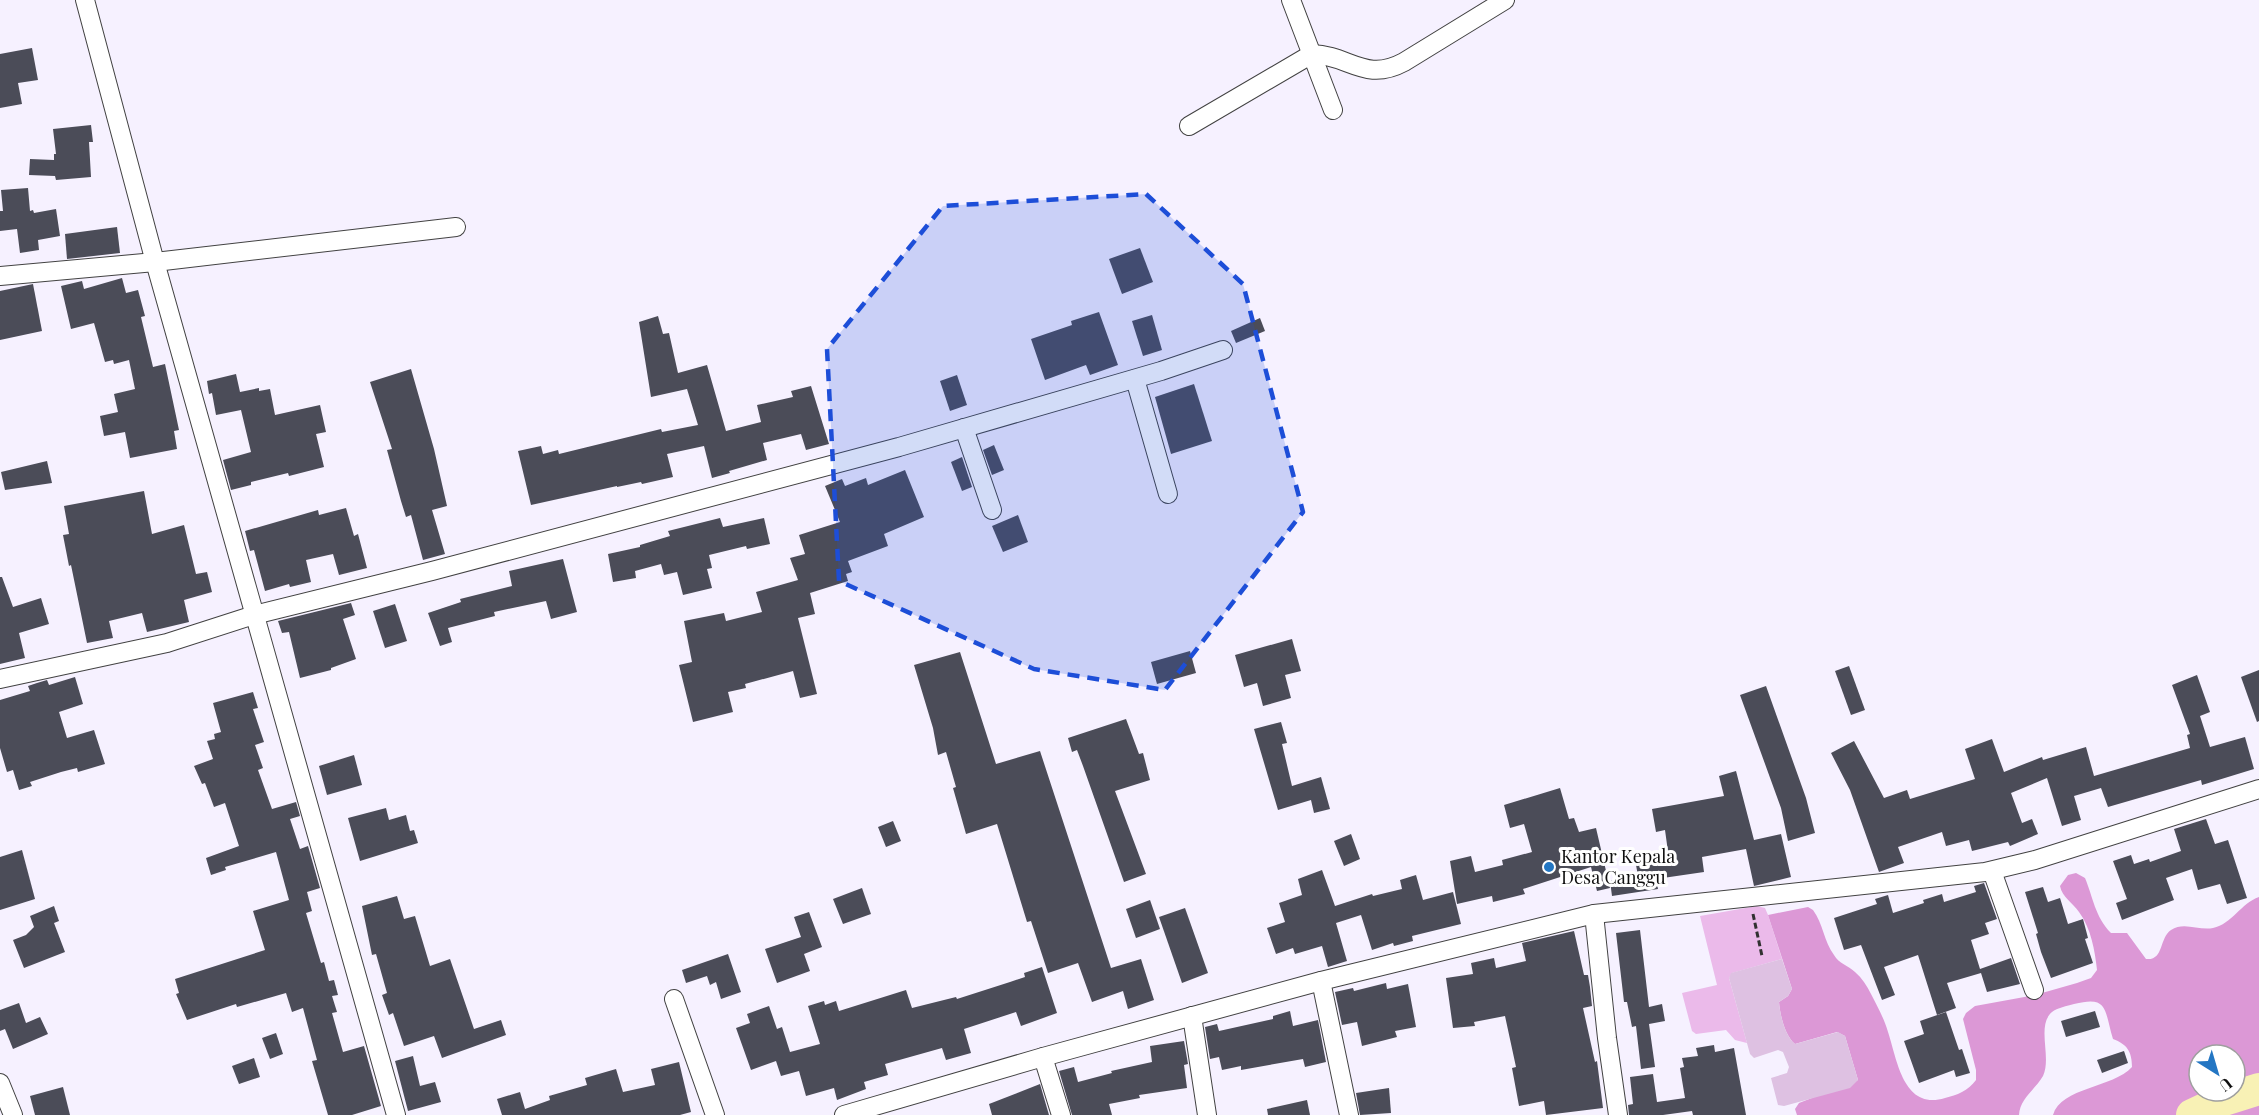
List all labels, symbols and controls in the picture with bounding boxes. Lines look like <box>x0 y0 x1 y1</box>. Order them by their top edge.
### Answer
place label: Kantor Kepala Desa Canggu <box>1561 844 1675 889</box>
marker: Kantor Kepala Desa Canggu <box>1542 860 1556 874</box>
north arrow <box>2187 1043 2247 1103</box>
text: U <box>2216 1074 2237 1097</box>

